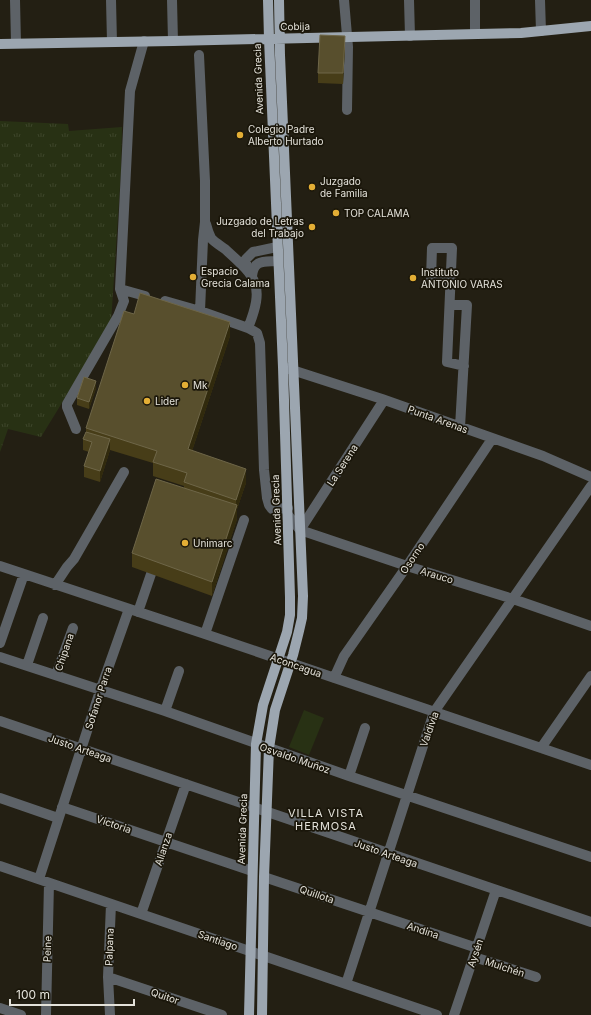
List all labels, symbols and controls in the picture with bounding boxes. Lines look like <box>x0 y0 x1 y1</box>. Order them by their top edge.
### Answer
street label: Cobija <box>280 20 310 32</box>
street label: Avenida Grecia <box>251 43 265 115</box>
place label: Colegio Padre Alberto Hurtado <box>248 123 324 147</box>
marker: Colegio Padre Alberto Hurtado <box>235 130 245 140</box>
place label: Juzgado de Familia <box>320 175 368 199</box>
marker: Juzgado de Familia <box>307 182 317 192</box>
place label: TOP CALAMA <box>344 207 410 219</box>
marker: TOP CALAMA <box>331 208 341 218</box>
place label: Juzgado de Letras del Trabajo <box>216 215 304 239</box>
marker: Juzgado de Letras del Trabajo <box>307 222 317 232</box>
place label: Espacio Grecia Calama <box>201 265 270 289</box>
place label: Instituto ANTONIO VARAS <box>421 266 503 290</box>
marker: Espacio Grecia Calama <box>188 272 198 282</box>
marker: Instituto ANTONIO VARAS <box>408 273 418 283</box>
place label: Mk <box>193 379 208 391</box>
marker: Mk <box>180 380 190 390</box>
place label: Lider <box>155 395 179 407</box>
marker: Lider <box>142 396 152 406</box>
street label: Punta Arenas <box>406 403 470 435</box>
street label: La Serena <box>324 442 360 488</box>
street label: Avenida Grecia <box>269 474 283 546</box>
place label: Unimarc <box>193 537 233 549</box>
marker: Unimarc <box>180 538 190 548</box>
street label: Osorno <box>397 540 427 576</box>
street label: Arauco <box>419 564 455 586</box>
street label: Chipana <box>52 632 76 672</box>
street label: Aconcagua <box>269 651 323 679</box>
street label: Sofanor Parra <box>82 665 114 731</box>
street label: Valdivia <box>417 710 441 748</box>
street label: Justo Arteaga <box>47 732 113 764</box>
street label: Osvaldo Muñoz <box>258 740 332 776</box>
street label: Avenida Grecia <box>235 793 249 865</box>
district label: VILLA VISTA HERMOSA <box>288 806 364 833</box>
street label: Victoria <box>95 812 133 836</box>
street label: Alianza <box>152 831 174 867</box>
street label: Justo Arteaga <box>353 837 419 869</box>
street label: Quillota <box>298 883 336 905</box>
street label: Andina <box>406 919 440 941</box>
street label: Palpana <box>102 928 116 966</box>
street label: Santiago <box>196 928 240 952</box>
street label: Peine <box>41 935 53 962</box>
street label: Aysén <box>465 937 485 969</box>
street label: Mulchén <box>484 955 526 979</box>
scale bar <box>10 981 134 1007</box>
street label: Quitor <box>149 986 181 1006</box>
text: 100 m <box>16 987 50 1002</box>

